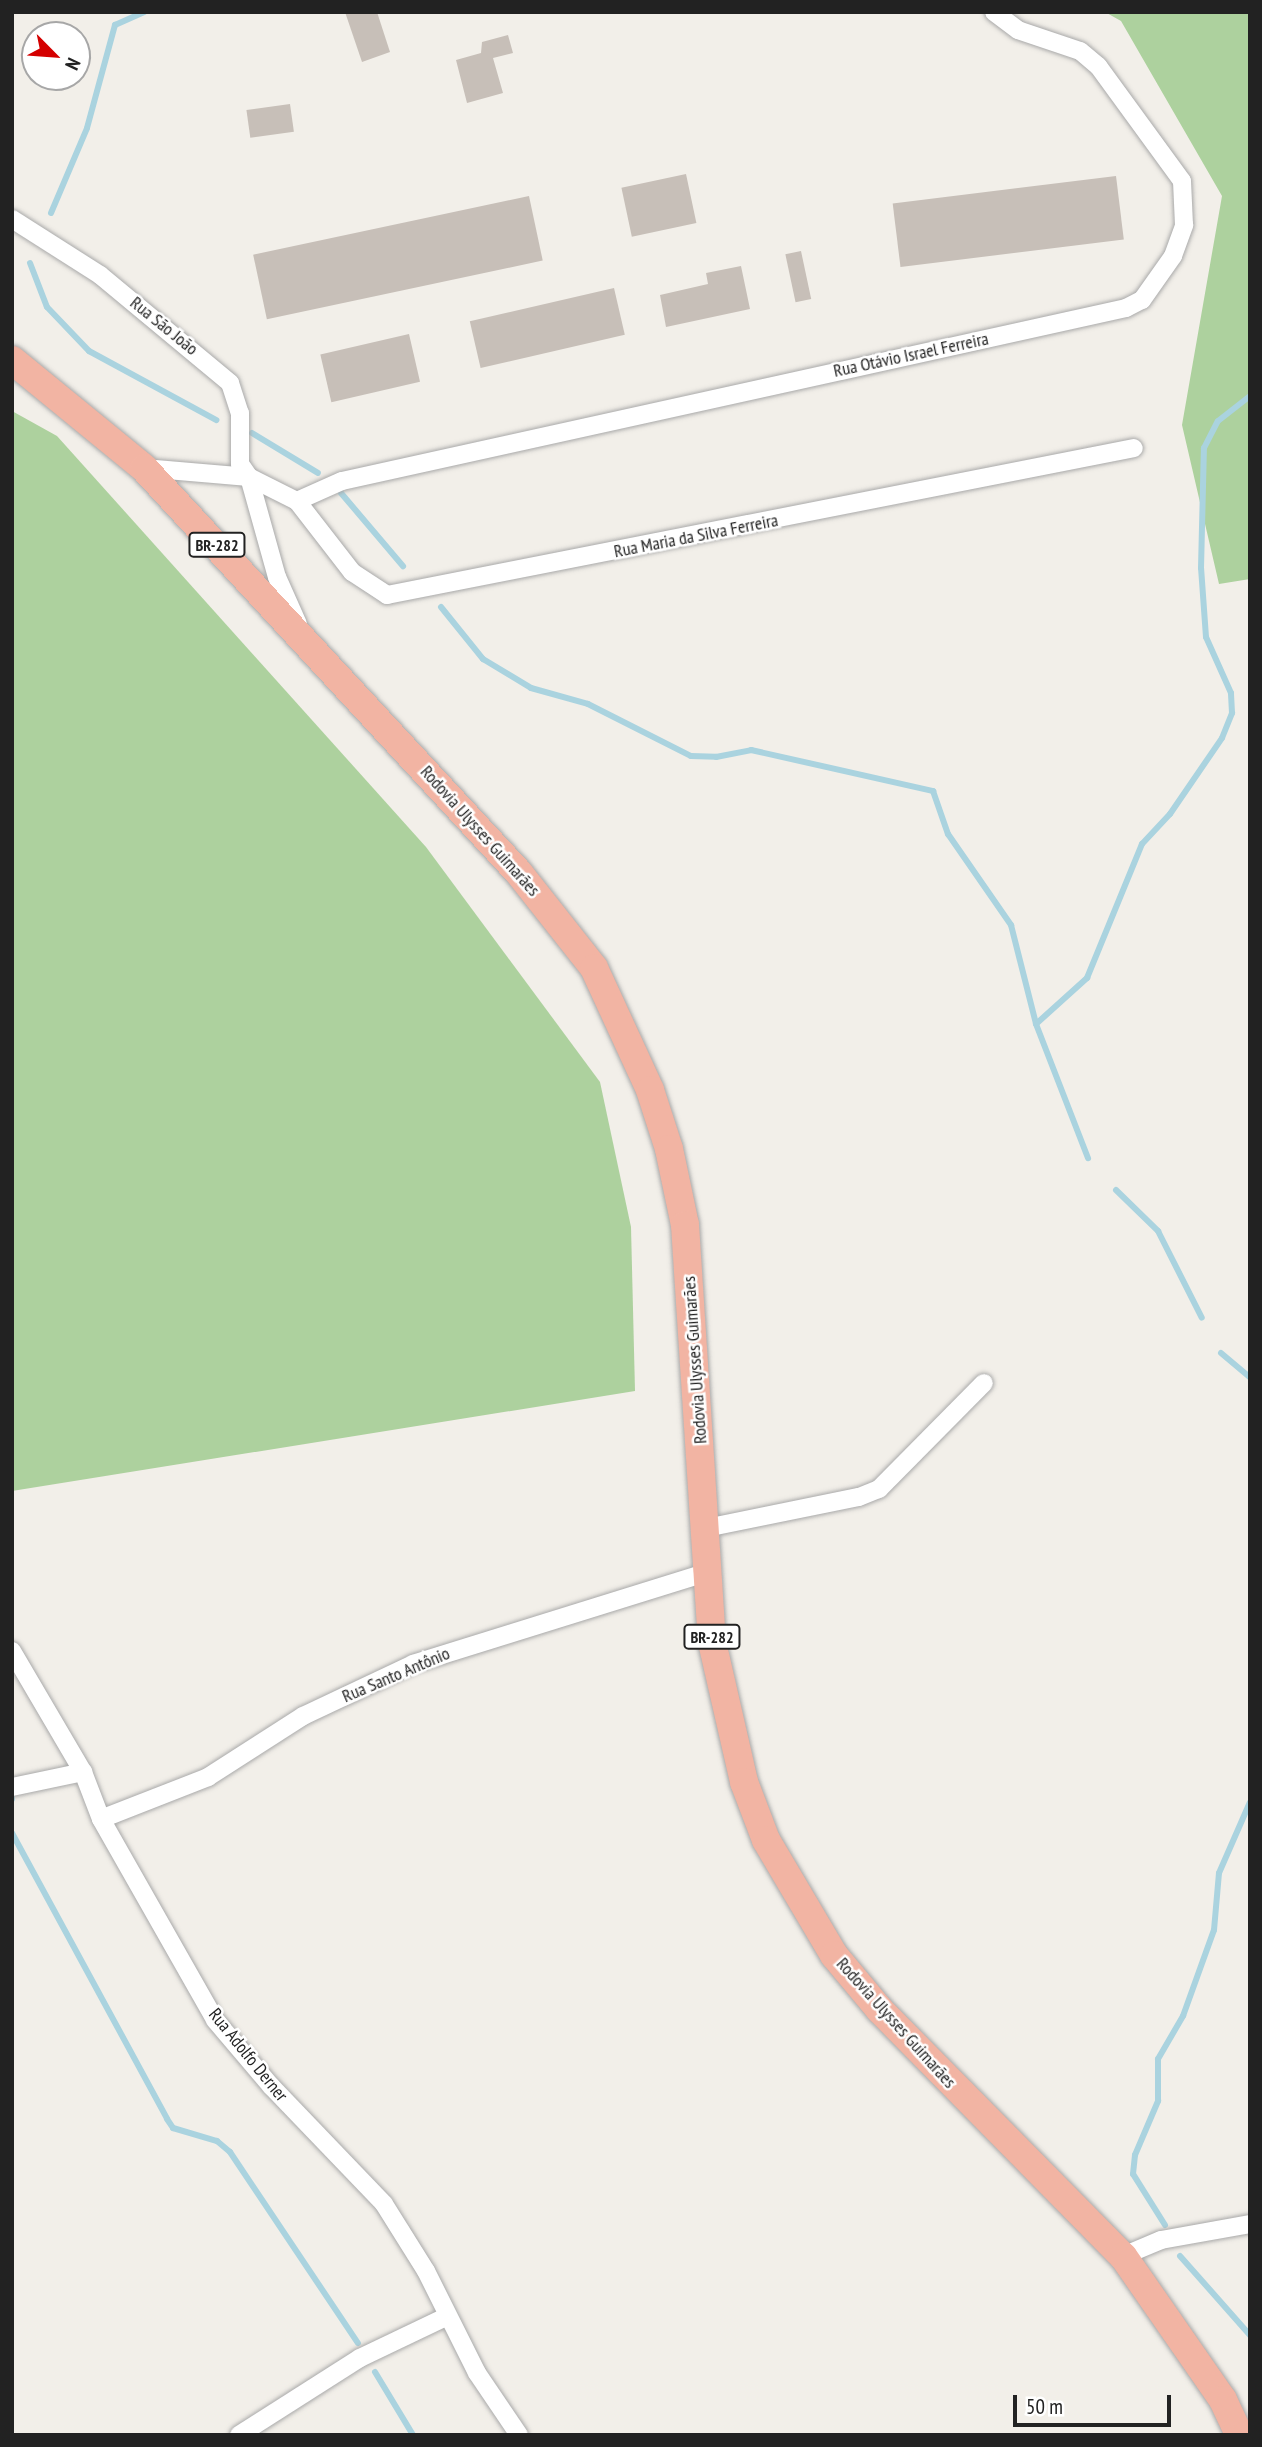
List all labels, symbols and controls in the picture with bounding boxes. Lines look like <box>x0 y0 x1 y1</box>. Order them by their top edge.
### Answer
north arrow <box>21 21 91 91</box>
text: N <box>60 54 86 74</box>
street label: Rua São João <box>126 292 202 360</box>
street label: Rua Otávio Israel Ferreira <box>831 328 991 382</box>
street label: Rua Maria da Silva Ferreira <box>612 509 780 563</box>
road number: BR-282 <box>187 532 247 558</box>
street label: Rodovia Ulysses Guimarães <box>416 761 544 901</box>
street label: Rodovia Ulysses Guimarães <box>678 1275 712 1445</box>
road number: BR-282 <box>682 1624 742 1650</box>
street label: Rua Santo Antônio <box>339 1643 453 1707</box>
street label: Rodovia Ulysses Guimarães <box>832 1953 960 2093</box>
street label: Rua Adolfo Derner <box>204 2004 292 2106</box>
scale bar <box>1017 2380 1174 2424</box>
text: 50 m <box>1026 2393 1063 2420</box>

